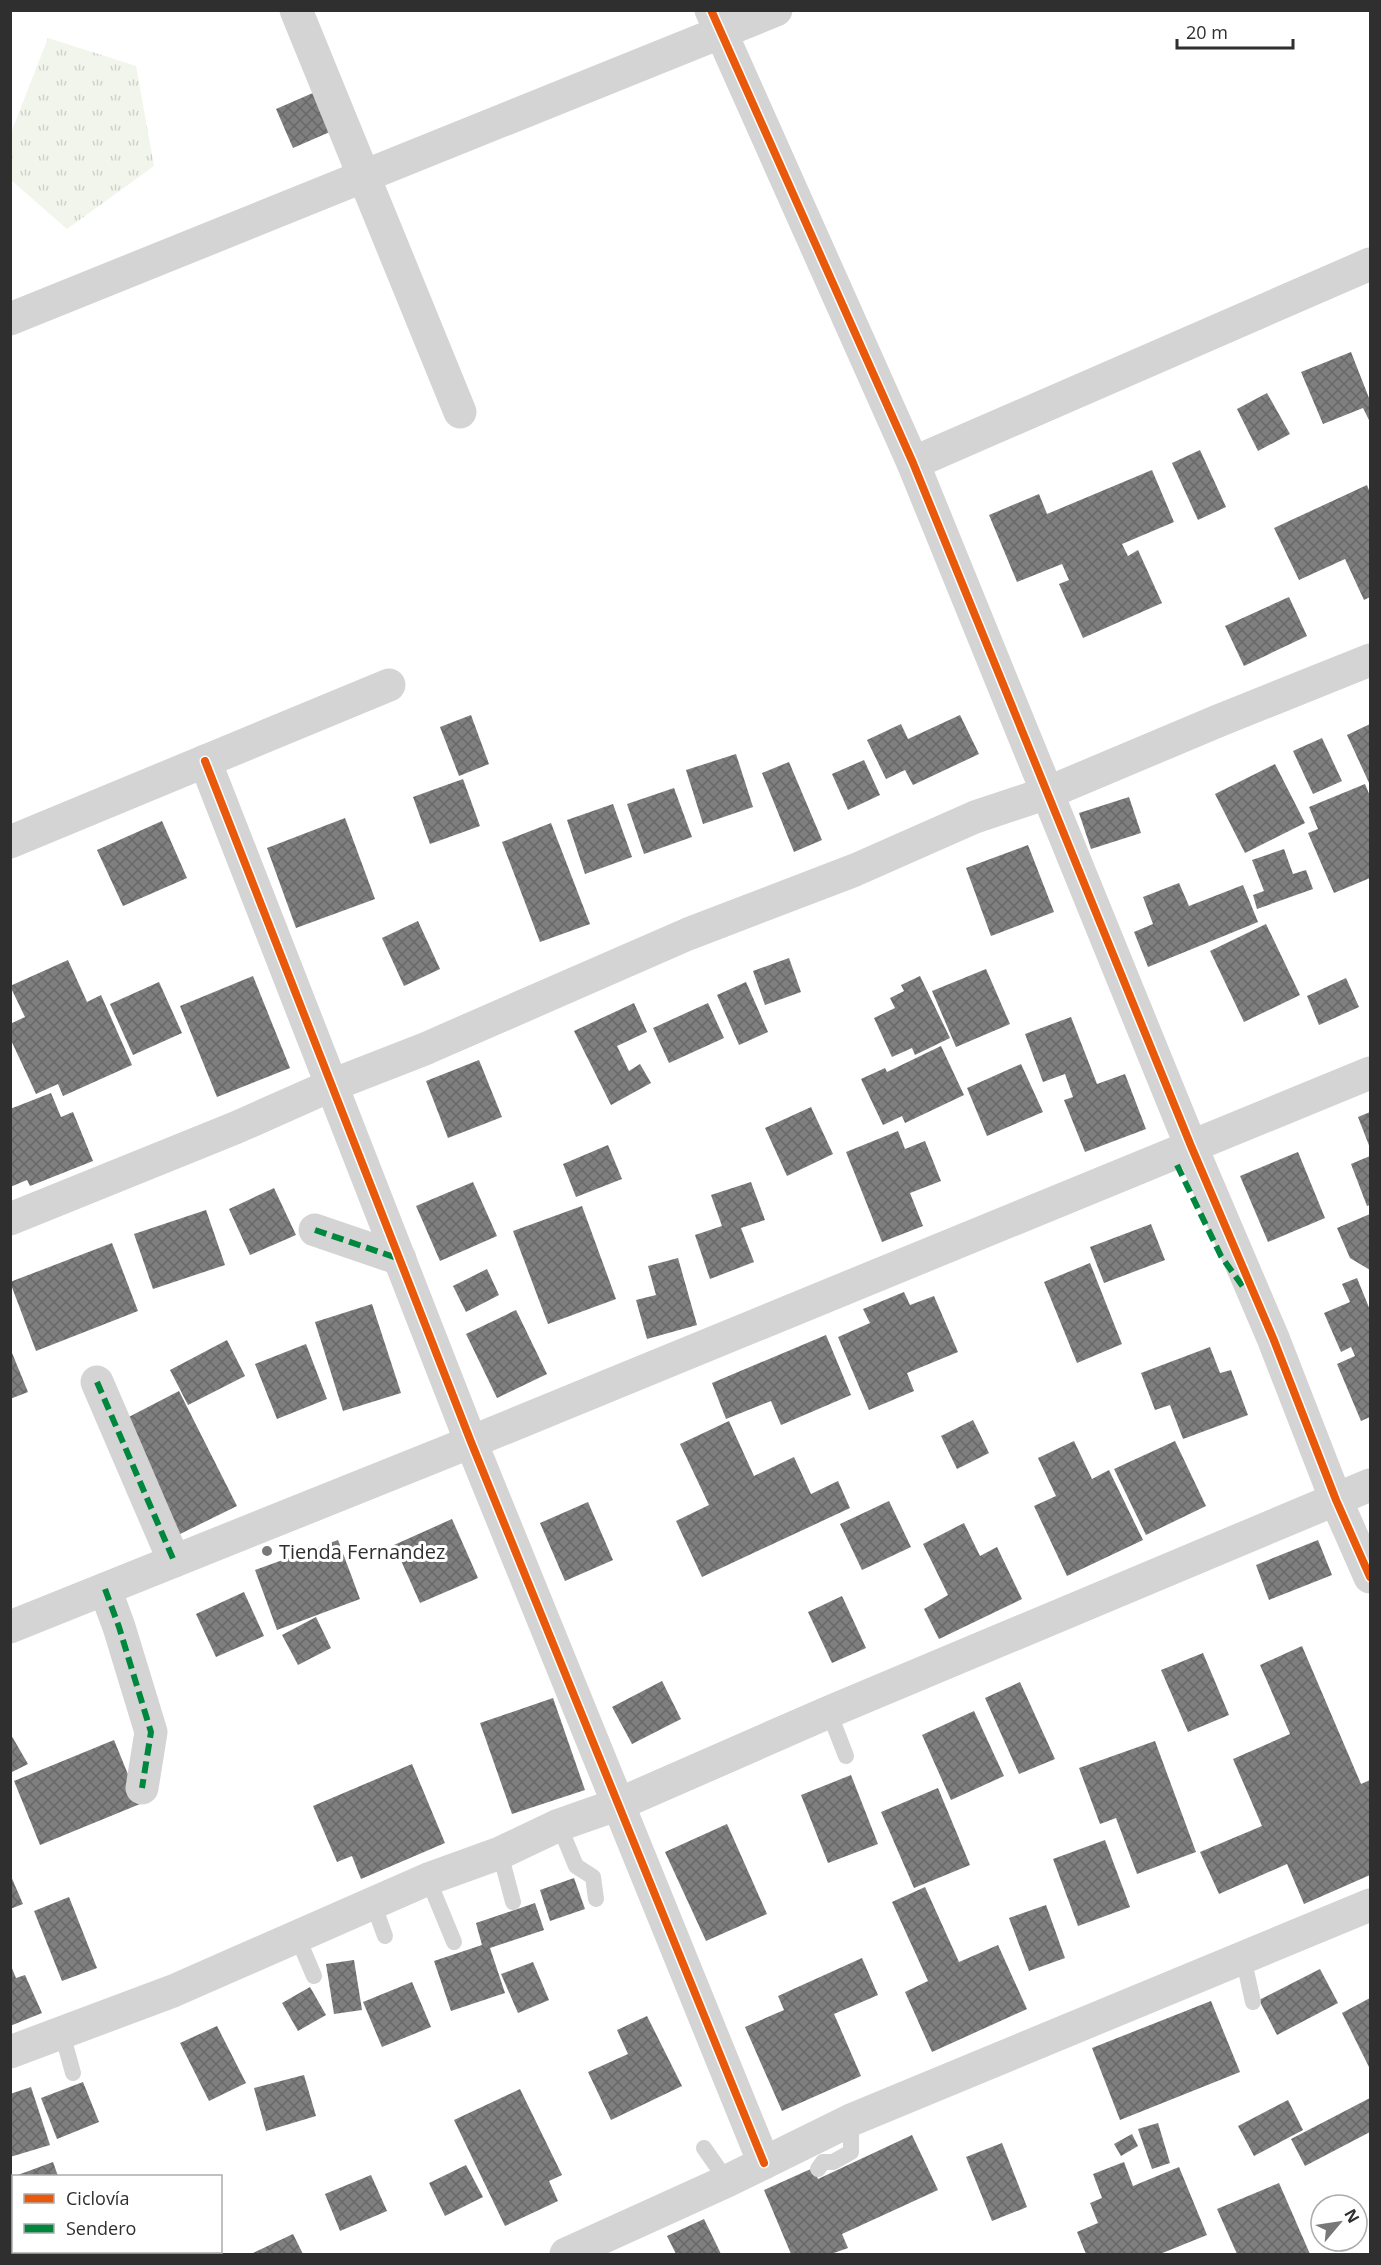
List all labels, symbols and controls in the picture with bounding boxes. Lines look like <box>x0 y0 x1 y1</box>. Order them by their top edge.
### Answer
scale bar <box>1177 12 1292 50</box>
text: 20 m <box>1186 20 1228 44</box>
place label: Tienda Fernandez <box>279 1538 445 1565</box>
marker: Tienda Fernandez <box>260 1544 274 1558</box>
legend <box>12 2175 222 2253</box>
text: Ciclovía <box>66 2186 129 2210</box>
north arrow <box>1309 2193 1369 2253</box>
text: N <box>1339 2205 1365 2227</box>
text: Sendero <box>66 2216 136 2240</box>

